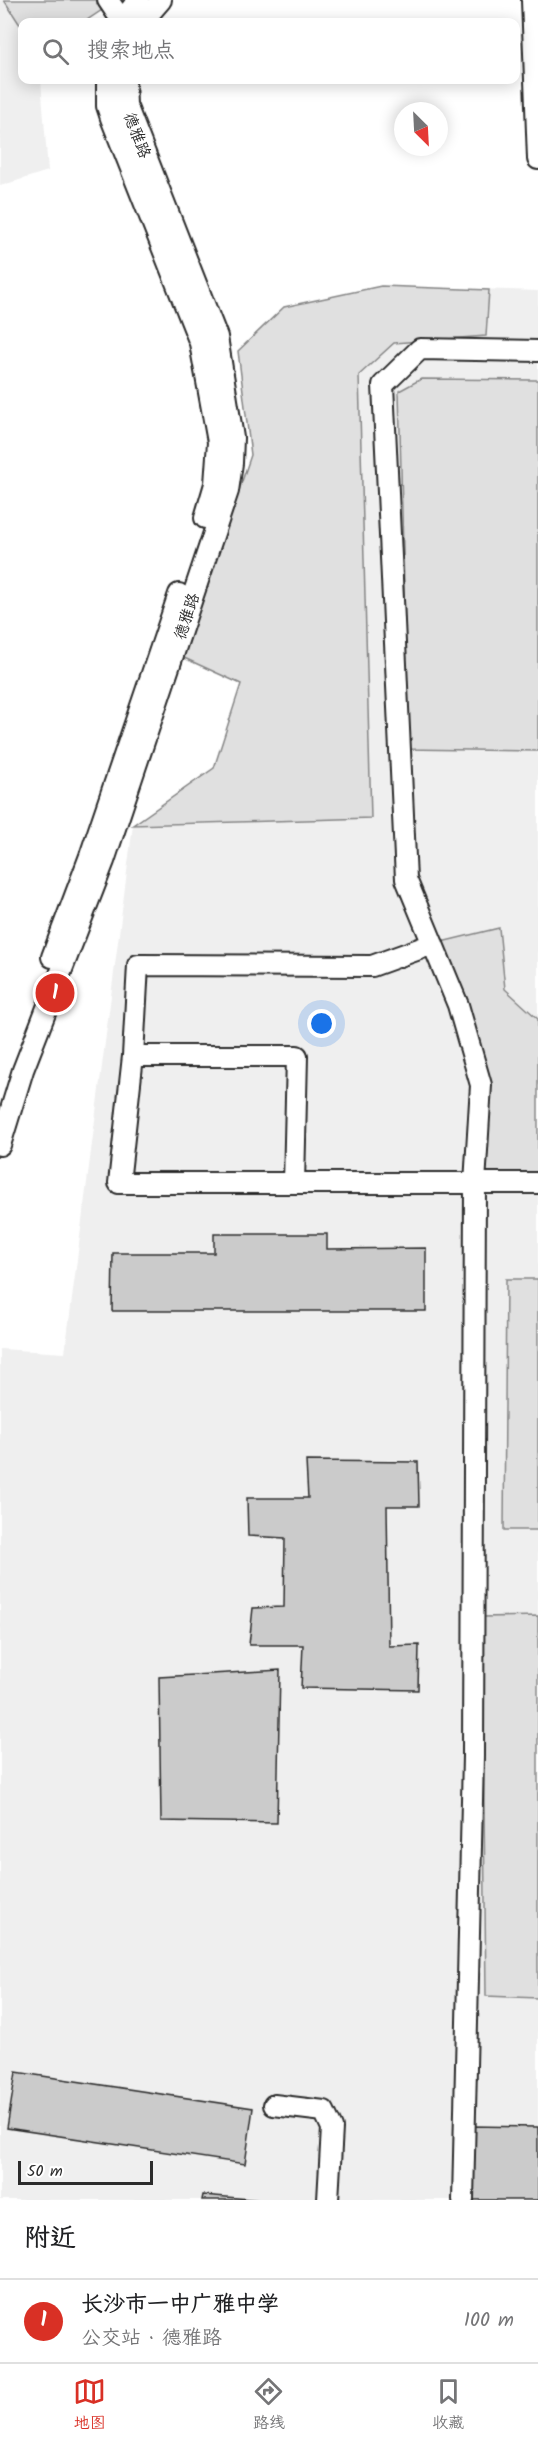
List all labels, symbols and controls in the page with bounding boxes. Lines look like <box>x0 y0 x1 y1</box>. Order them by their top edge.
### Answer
search box <box>18 18 520 84</box>
text: 搜索地点 <box>87 34 175 69</box>
icon: search <box>39 35 72 68</box>
north arrow <box>394 102 448 156</box>
street label: 德雅路 <box>116 109 157 162</box>
street label: 德雅路 <box>168 590 207 643</box>
pin: 1 <box>36 970 74 1016</box>
your location <box>307 1009 336 1038</box>
scale bar <box>18 2158 153 2186</box>
text: 50 m <box>27 2159 63 2184</box>
text: 附近 <box>24 2218 76 2260</box>
text: 长沙市一中广雅中学 <box>81 2288 279 2323</box>
text: 1 <box>40 2305 47 2337</box>
text: 100 m <box>464 2305 514 2337</box>
text: 公交站 · 德雅路 <box>81 2323 222 2355</box>
tab: 地图 <box>73 2375 106 2436</box>
tab: 路线 <box>252 2375 285 2436</box>
tab: 收藏 <box>432 2375 465 2436</box>

